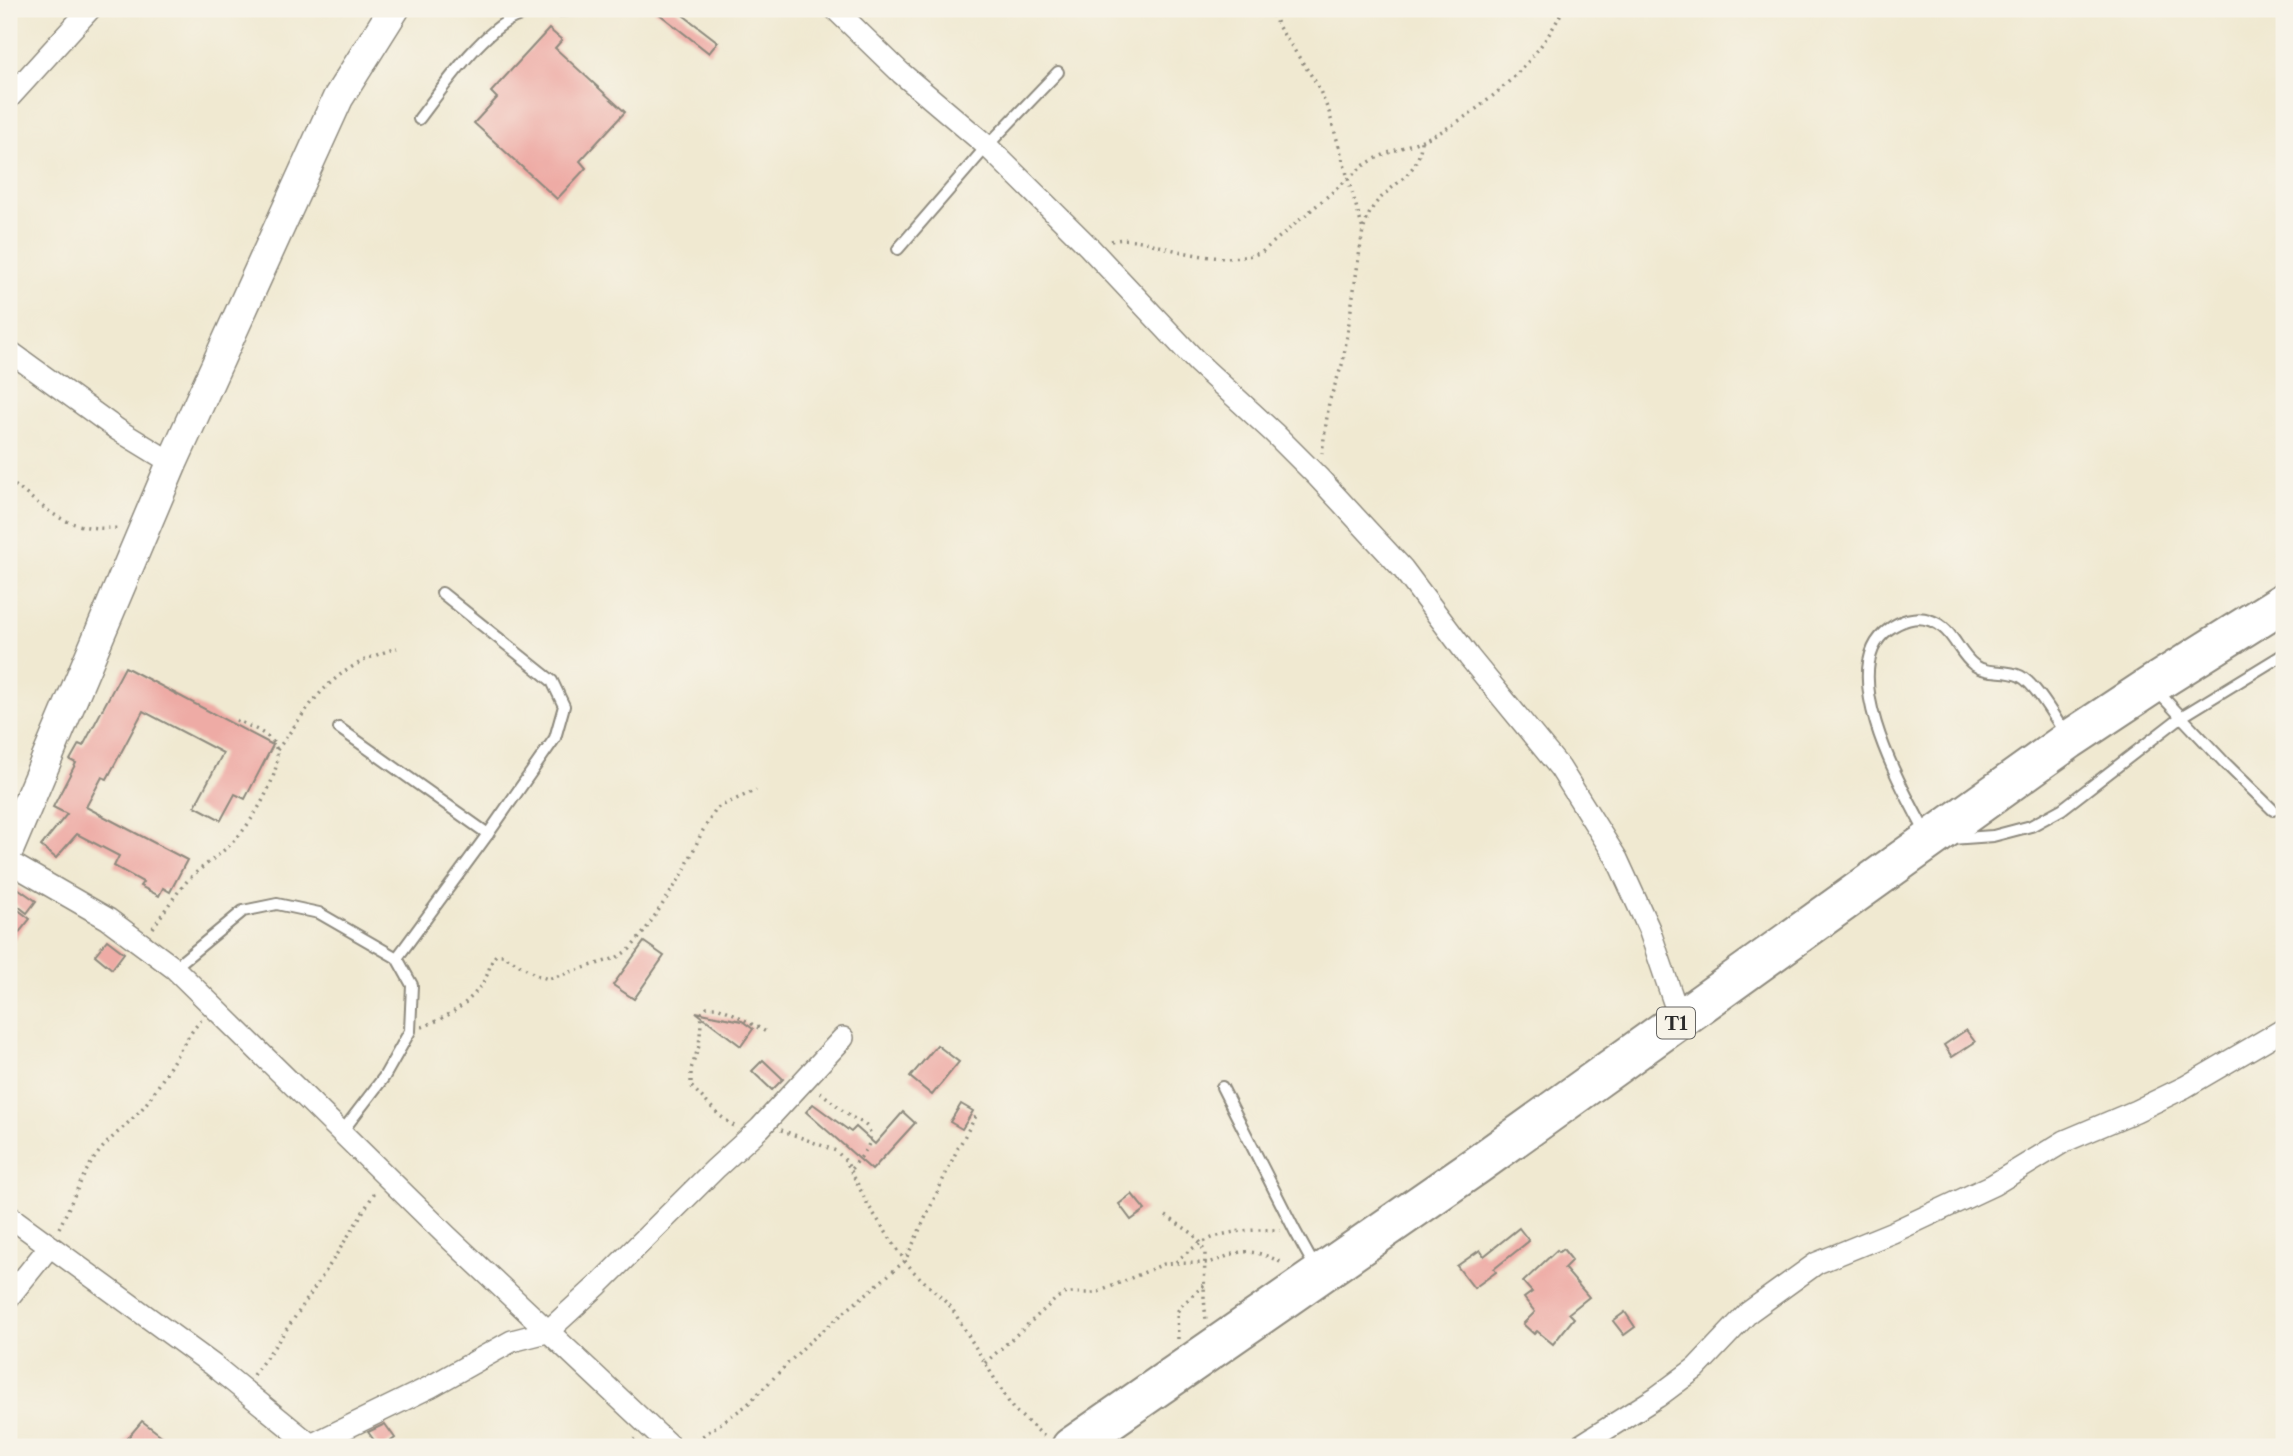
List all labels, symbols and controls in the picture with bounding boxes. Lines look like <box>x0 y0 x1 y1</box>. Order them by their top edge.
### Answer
road number: T1 <box>1657 1007 1695 1038</box>

